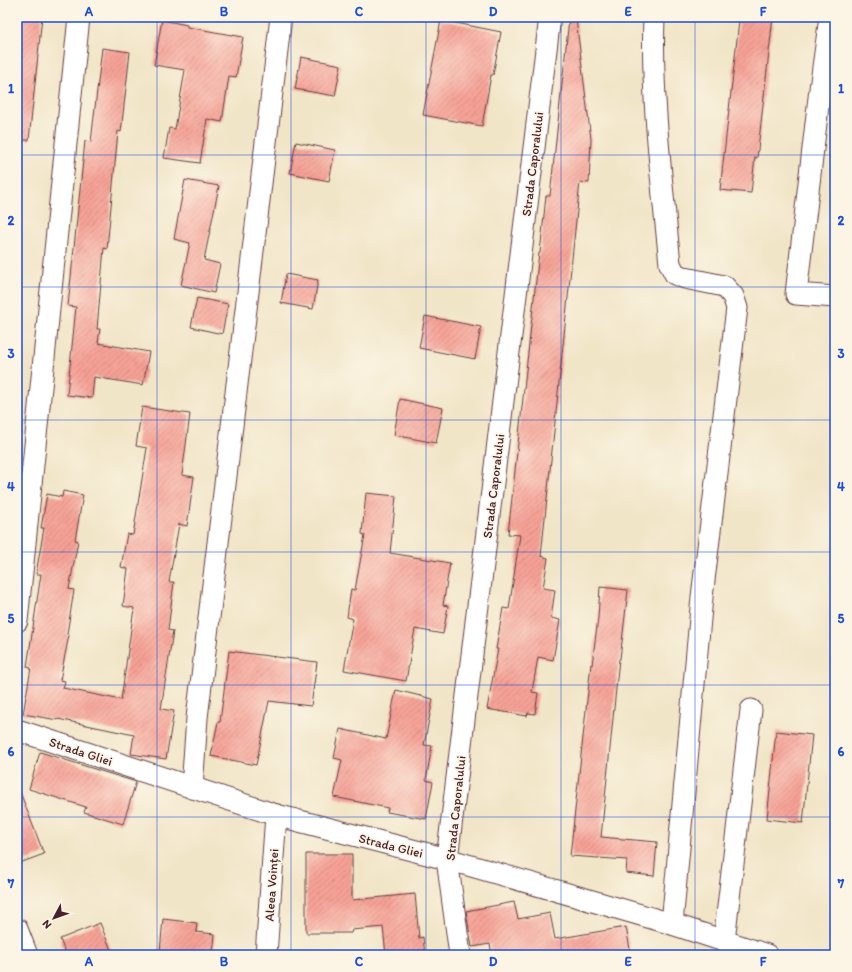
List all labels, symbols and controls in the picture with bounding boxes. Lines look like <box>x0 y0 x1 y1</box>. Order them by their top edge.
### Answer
text: A <box>84 4 94 19</box>
text: B <box>220 4 229 19</box>
text: C <box>355 4 364 19</box>
text: D <box>489 4 498 19</box>
text: E <box>624 4 632 19</box>
text: F <box>760 4 767 19</box>
text: 1 <box>8 81 14 96</box>
text: 1 <box>838 81 844 96</box>
street label: Strada Caporalului <box>519 111 546 217</box>
text: 2 <box>8 213 15 228</box>
text: 2 <box>838 213 845 228</box>
text: 3 <box>7 346 15 361</box>
text: 3 <box>837 346 845 361</box>
street label: Strada Caporalului <box>480 433 507 539</box>
text: 4 <box>7 479 15 494</box>
text: 4 <box>837 479 845 494</box>
text: 5 <box>8 611 15 626</box>
text: 5 <box>838 611 845 626</box>
street label: Strada Gliei <box>47 734 114 769</box>
text: 6 <box>8 744 15 759</box>
text: 6 <box>838 744 845 759</box>
street label: Strada Caporalului <box>443 755 468 861</box>
street label: Strada Gliei <box>357 830 425 861</box>
street label: Aleea Voinței <box>261 848 282 922</box>
text: 7 <box>7 876 15 891</box>
text: 7 <box>837 876 845 891</box>
north arrow <box>34 898 74 938</box>
text: N <box>39 917 54 931</box>
text: A <box>84 954 94 969</box>
text: B <box>220 954 229 969</box>
text: C <box>355 954 364 969</box>
text: D <box>489 954 498 969</box>
text: E <box>624 954 632 969</box>
text: F <box>760 954 767 969</box>

